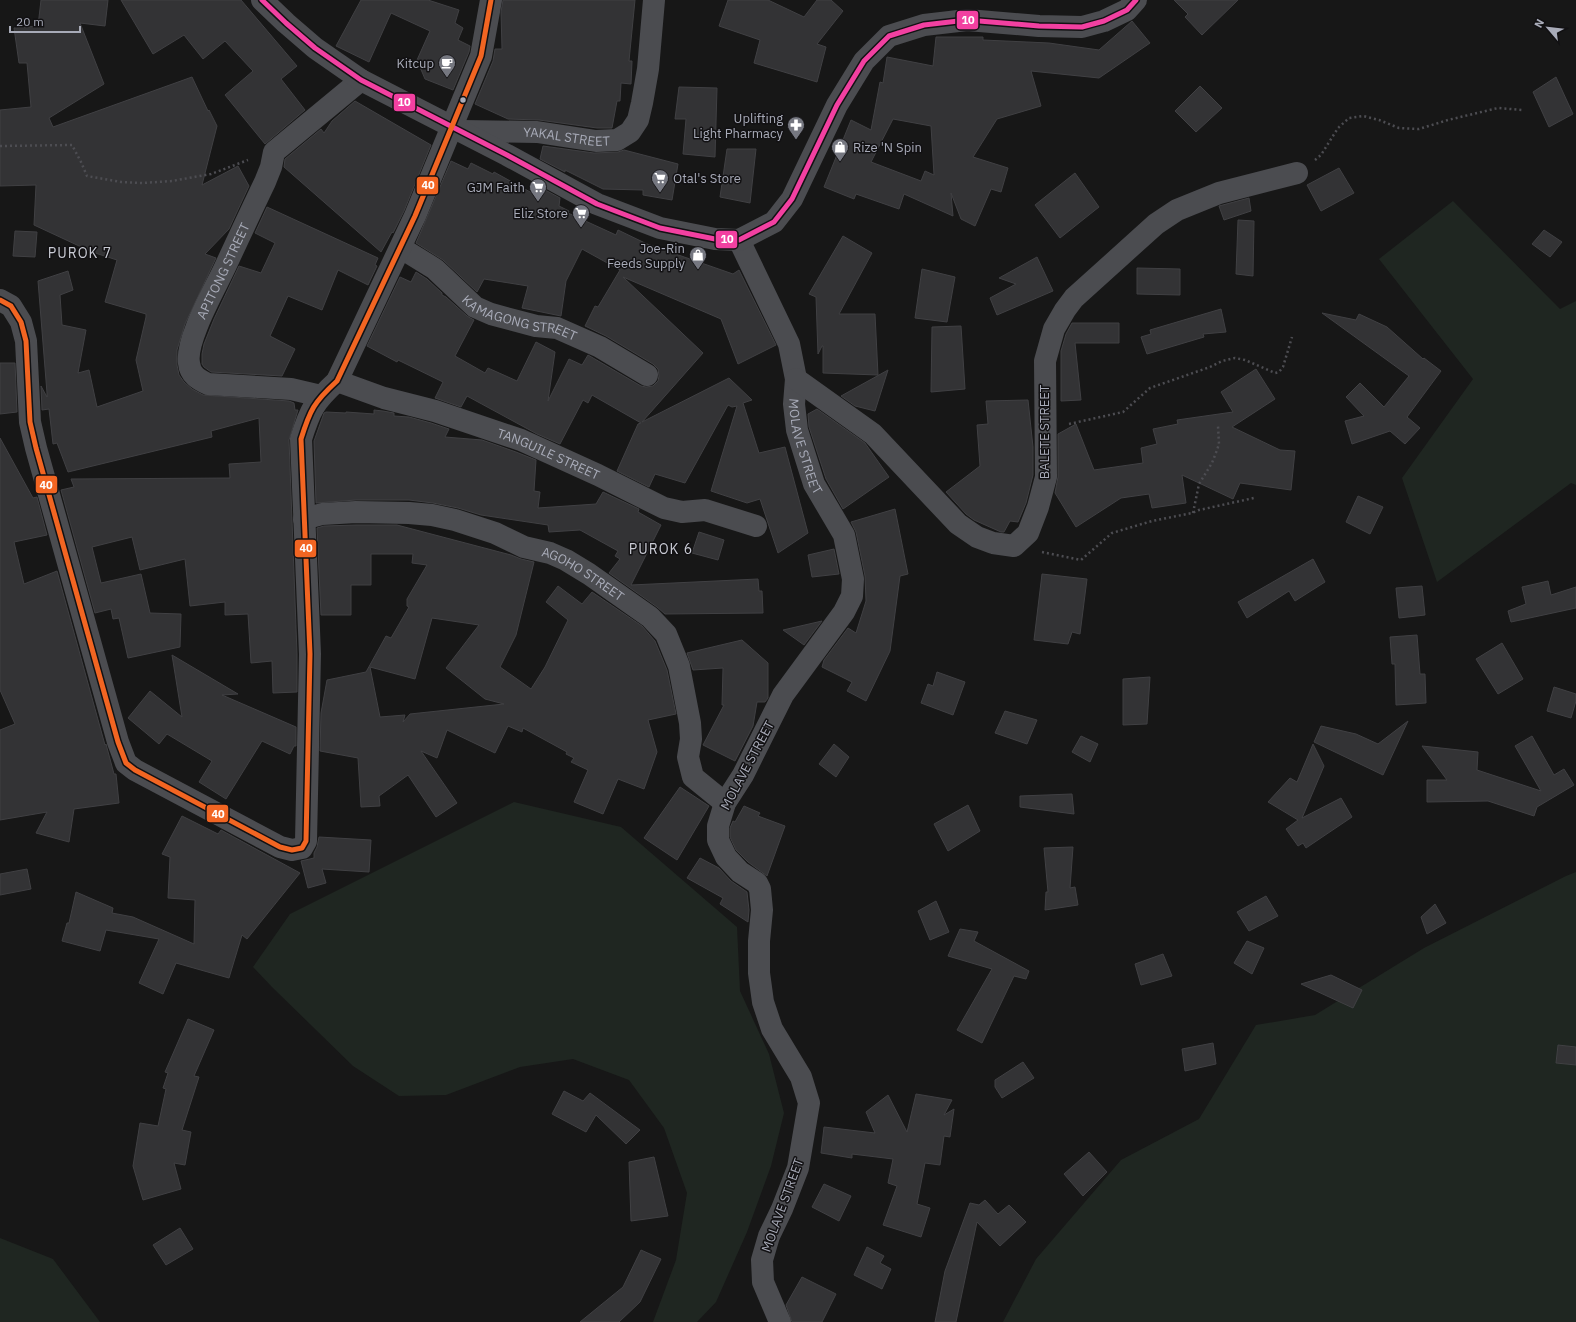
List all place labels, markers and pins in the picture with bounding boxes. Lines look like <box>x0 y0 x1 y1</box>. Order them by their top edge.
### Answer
cafe icon: Kitcup <box>437 53 457 78</box>
place label: Kitcup <box>397 55 434 72</box>
unlabelled marker <box>458 95 468 105</box>
place label: Uplifting Light Pharmacy <box>693 110 784 142</box>
pharmacy icon: Uplifting Light Pharmacy <box>786 115 806 140</box>
shop icon: Rize 'N Spin <box>830 137 850 162</box>
place label: Rize 'N Spin <box>853 139 922 156</box>
supermarket icon: Otal's Store <box>650 168 670 193</box>
place label: Otal's Store <box>673 170 741 187</box>
supermarket icon: GJM Faith <box>528 177 548 202</box>
place label: GJM Faith <box>467 179 525 196</box>
supermarket icon: Eliz Store <box>571 203 591 228</box>
place label: Eliz Store <box>513 205 568 222</box>
place label: Joe-Rin Feeds Supply <box>607 240 686 272</box>
shop icon: Joe-Rin Feeds Supply <box>688 245 708 270</box>

